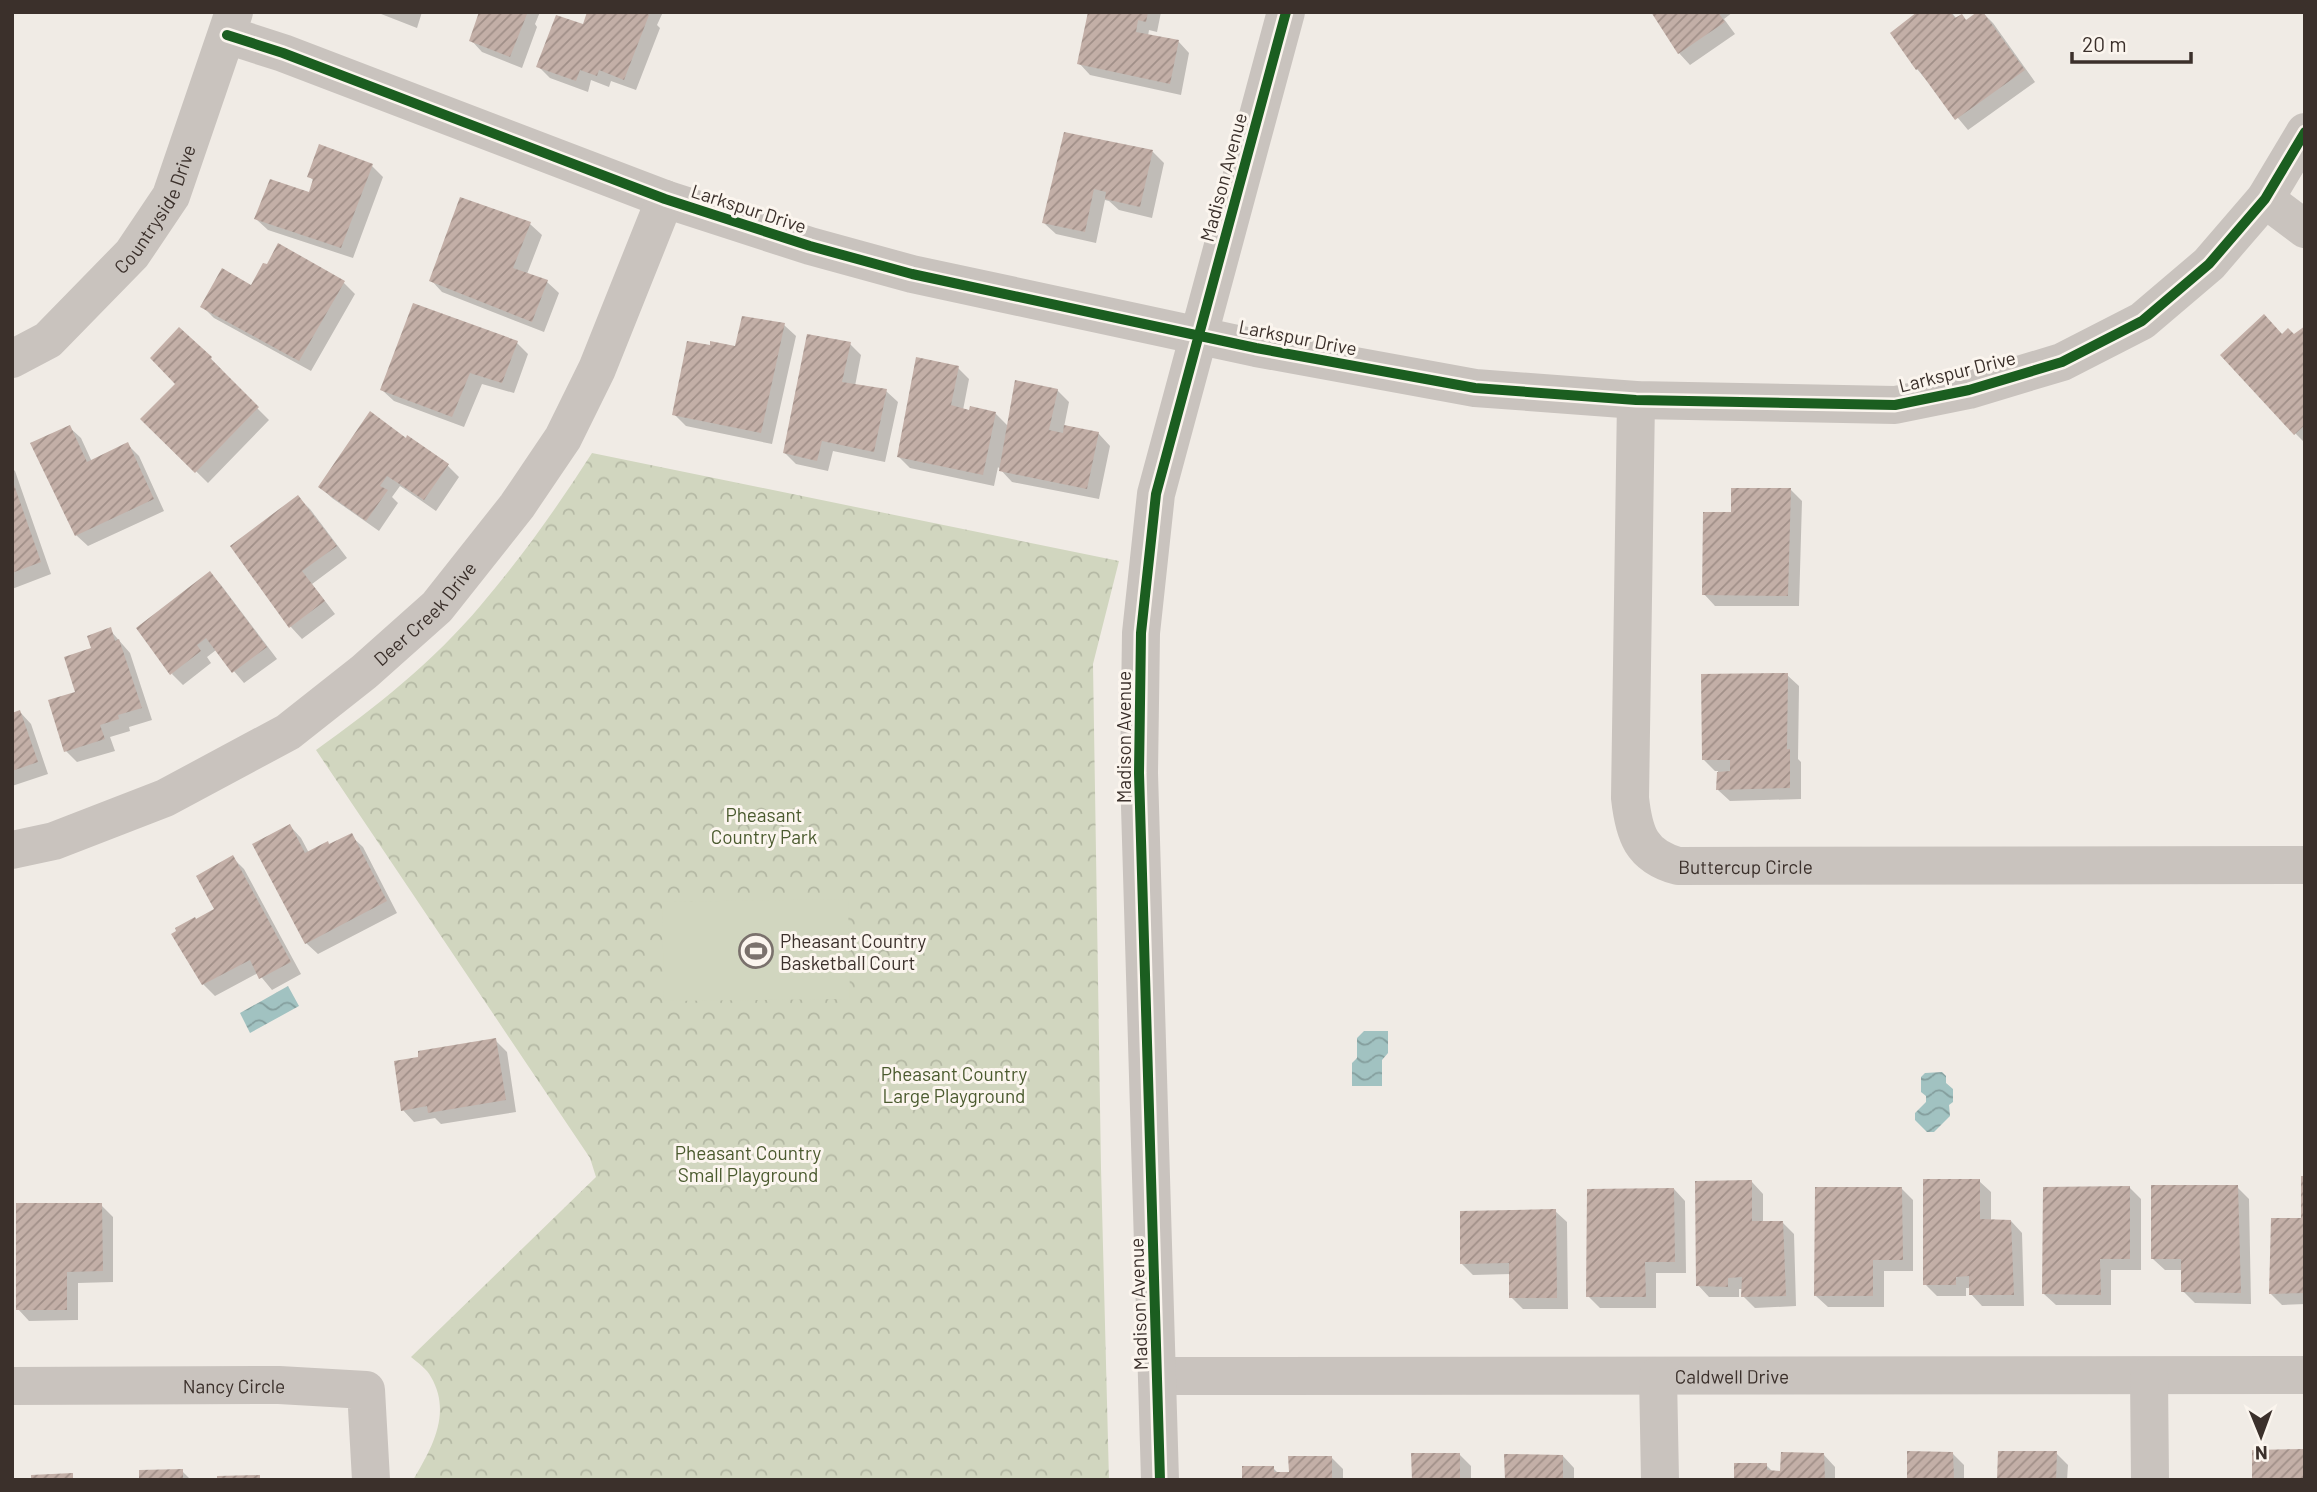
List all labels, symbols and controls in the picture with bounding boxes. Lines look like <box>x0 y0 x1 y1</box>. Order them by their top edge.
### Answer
scale bar <box>2072 21 2191 65</box>
text: 20 m <box>2082 31 2127 56</box>
street label: Madison Avenue <box>1195 110 1251 244</box>
street label: Countryside Drive <box>109 141 199 278</box>
street label: Larkspur Drive <box>689 179 809 237</box>
street label: Larkspur Drive <box>1237 314 1359 360</box>
street label: Larkspur Drive <box>1896 345 2018 397</box>
street label: Deer Creek Drive <box>368 556 480 670</box>
street label: Madison Avenue <box>1112 671 1135 803</box>
park label: Pheasant Country Park <box>711 803 817 848</box>
street label: Buttercup Circle <box>1678 854 1813 877</box>
place label: Pheasant Country Basketball Court <box>780 929 927 974</box>
sports icon: Pheasant Country Basketball Court <box>737 932 775 970</box>
park label: Pheasant Country Large Playground <box>881 1062 1027 1107</box>
park label: Pheasant Country Small Playground <box>675 1141 821 1186</box>
street label: Madison Avenue <box>1124 1237 1152 1371</box>
street label: Caldwell Drive <box>1675 1364 1789 1387</box>
street label: Nancy Circle <box>183 1373 286 1397</box>
north arrow <box>2226 1401 2296 1471</box>
text: N <box>2255 1442 2268 1465</box>

